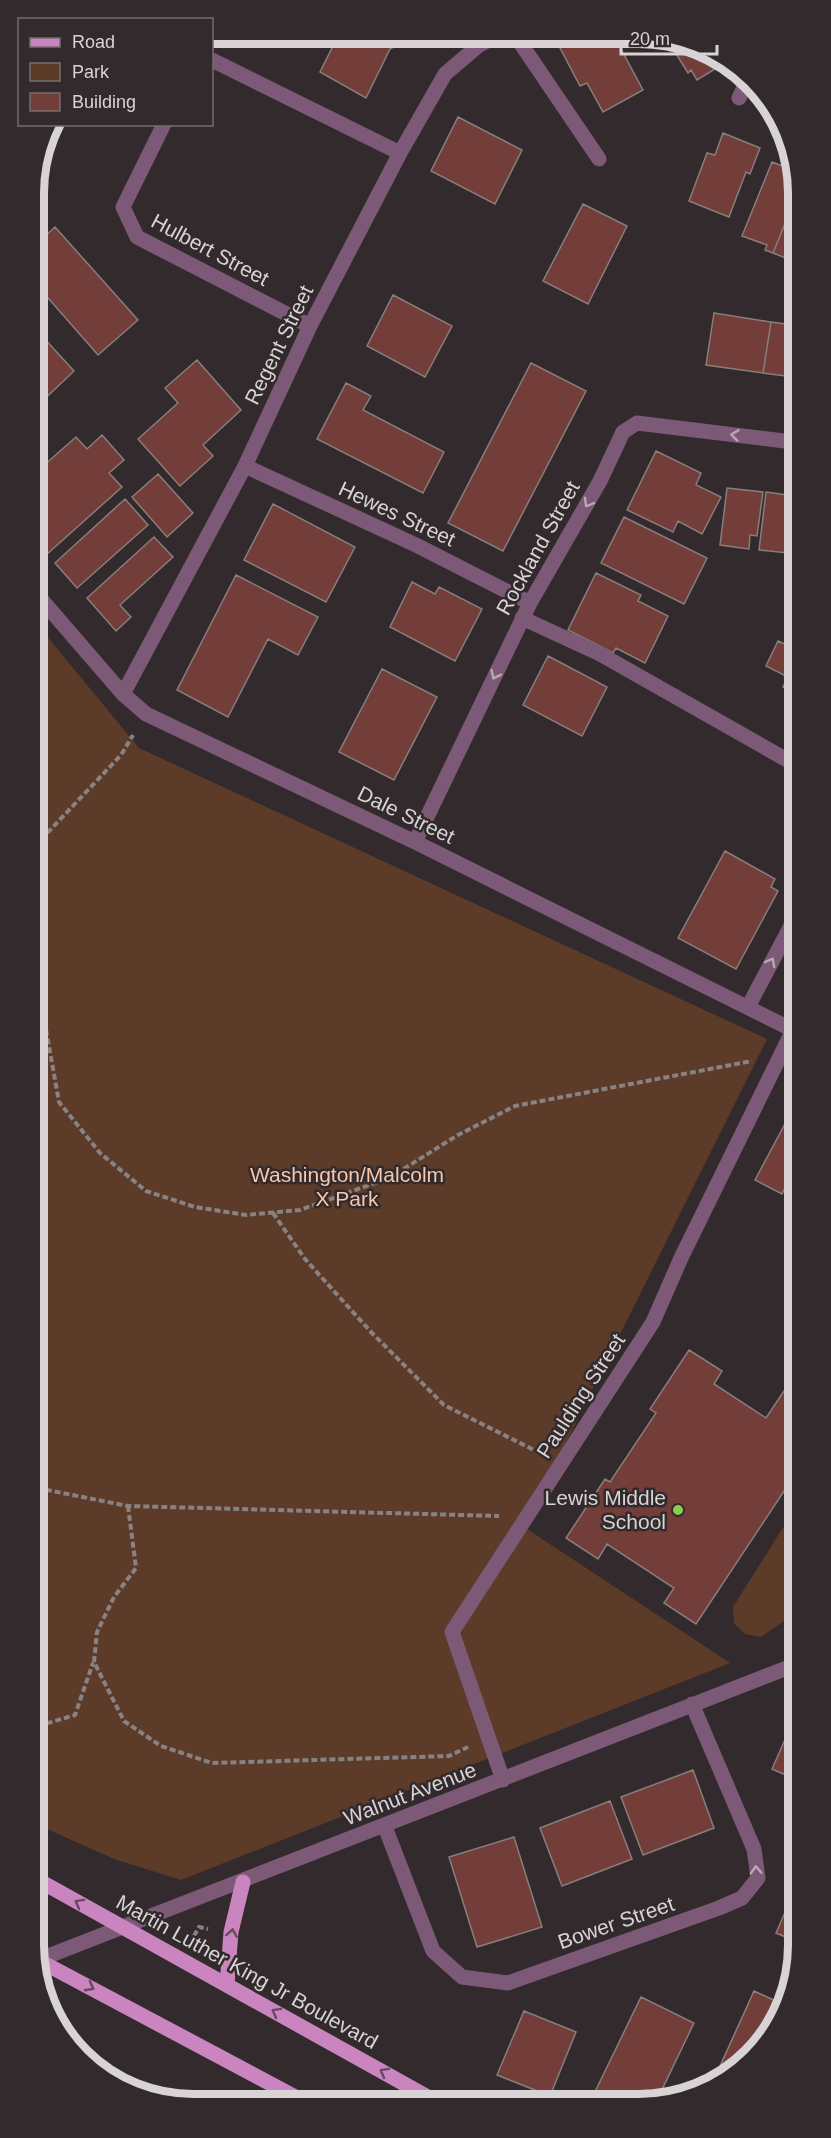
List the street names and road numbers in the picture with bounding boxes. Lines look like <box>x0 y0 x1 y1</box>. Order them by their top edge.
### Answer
street label: Hulbert Street <box>148 209 273 290</box>
street label: Regent Street <box>240 281 317 408</box>
street label: Hewes Street <box>335 476 459 551</box>
street label: Rockland Street <box>491 477 584 619</box>
street label: Dale Street <box>354 781 459 848</box>
street label: Paulding Street <box>532 1329 629 1462</box>
street label: Walnut Avenue <box>340 1758 479 1829</box>
street label: Martin Luther King Jr Boulevard <box>113 1890 382 2053</box>
street label: Bower Street <box>555 1892 677 1953</box>

